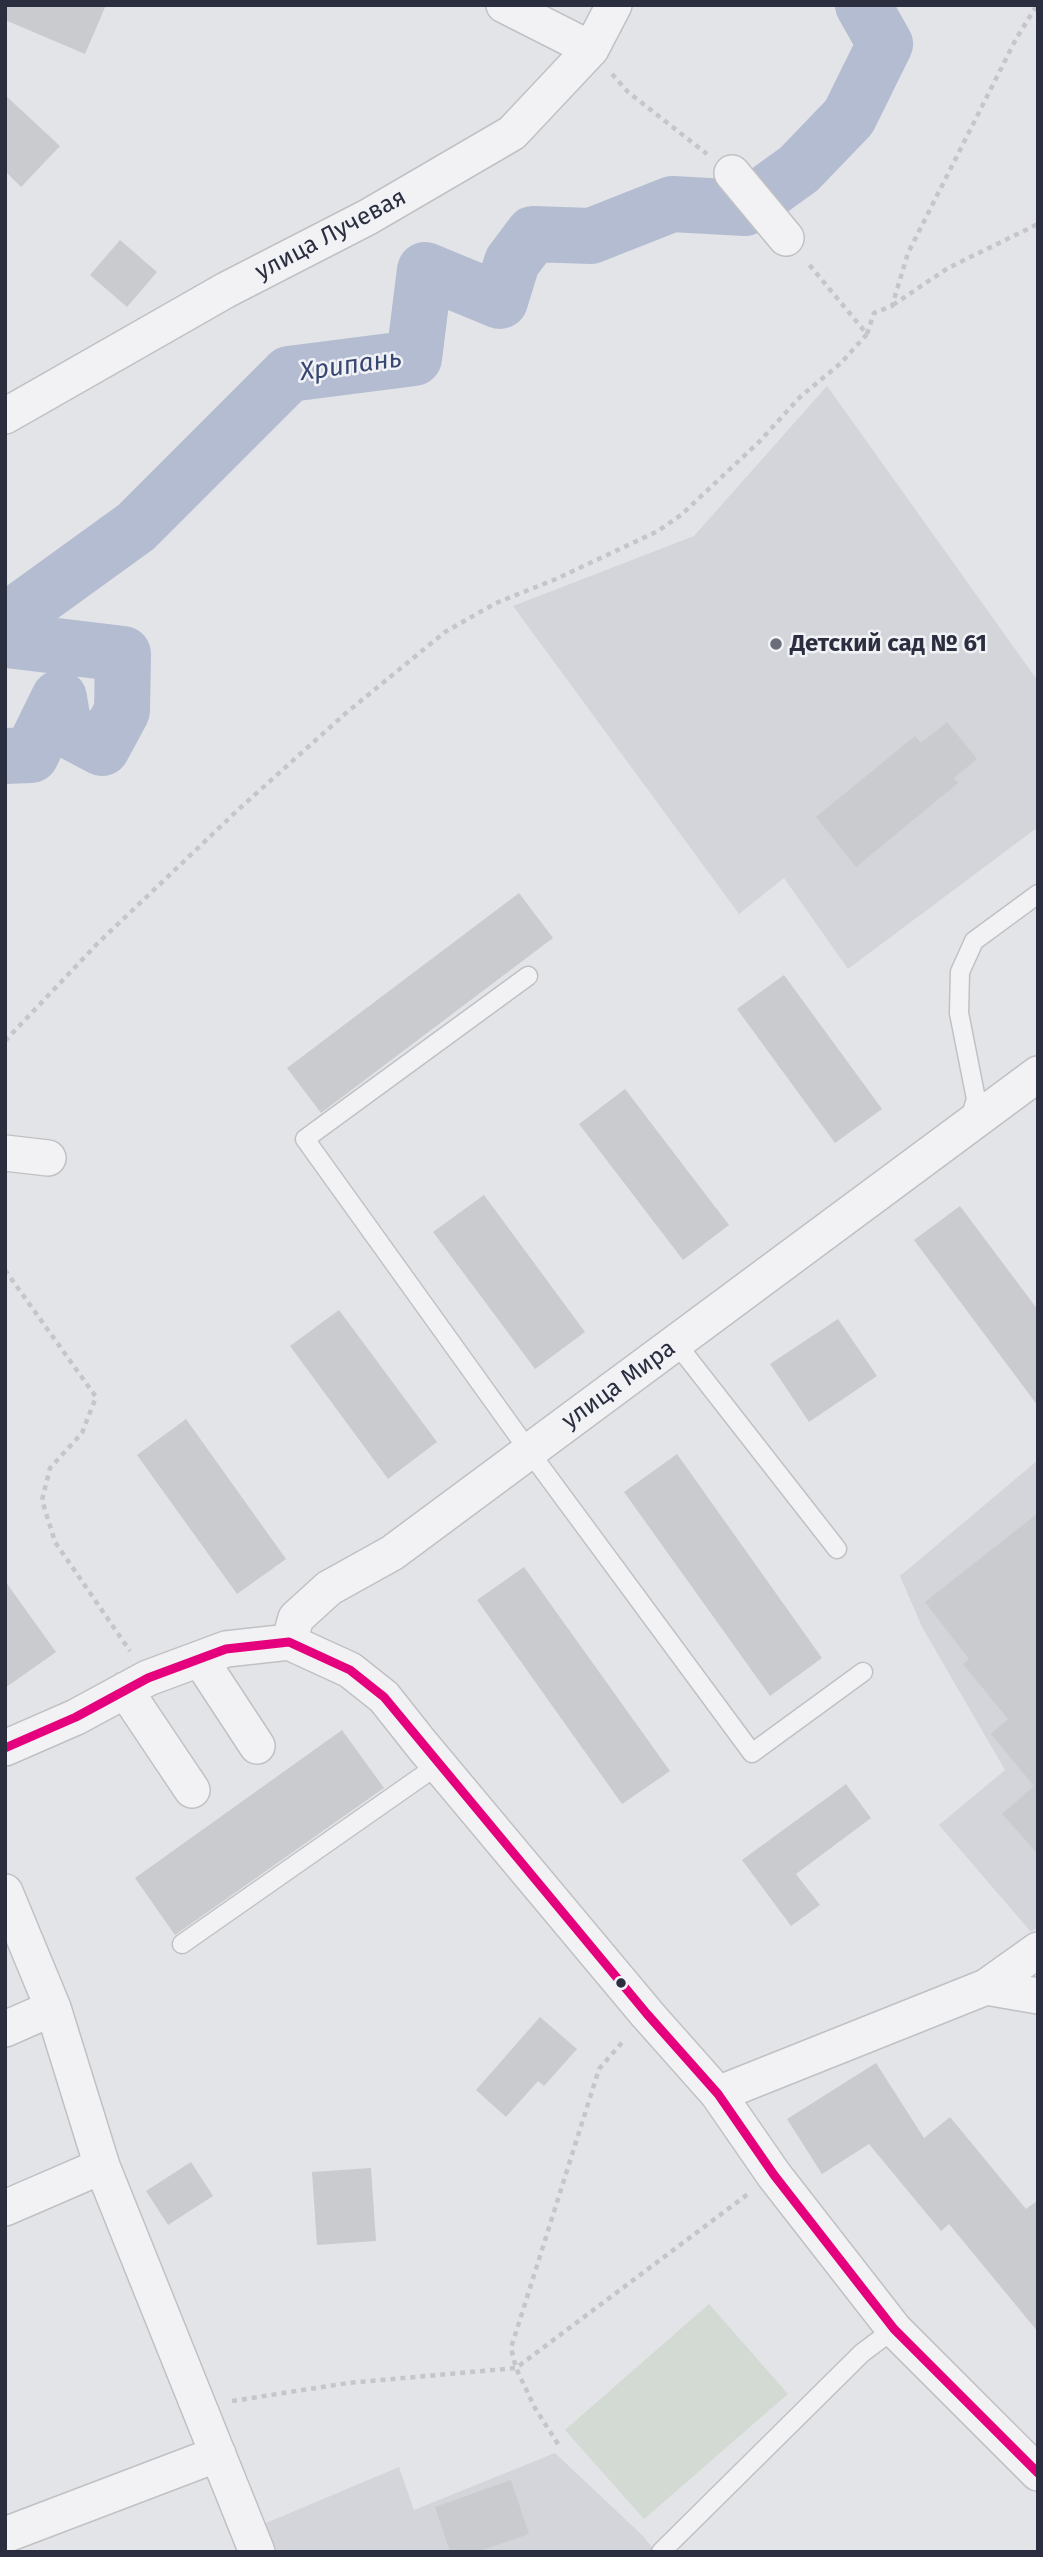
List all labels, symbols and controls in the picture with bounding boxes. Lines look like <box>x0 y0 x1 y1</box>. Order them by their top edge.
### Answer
street label: улица Лучевая <box>251 183 411 287</box>
water label: Хрипань <box>298 343 404 389</box>
place label: Детский сад № 61 <box>790 630 987 658</box>
marker: Детский сад № 61 <box>768 636 784 652</box>
street label: улица Мира <box>557 1334 681 1436</box>
unlabelled marker <box>614 1976 628 1990</box>

